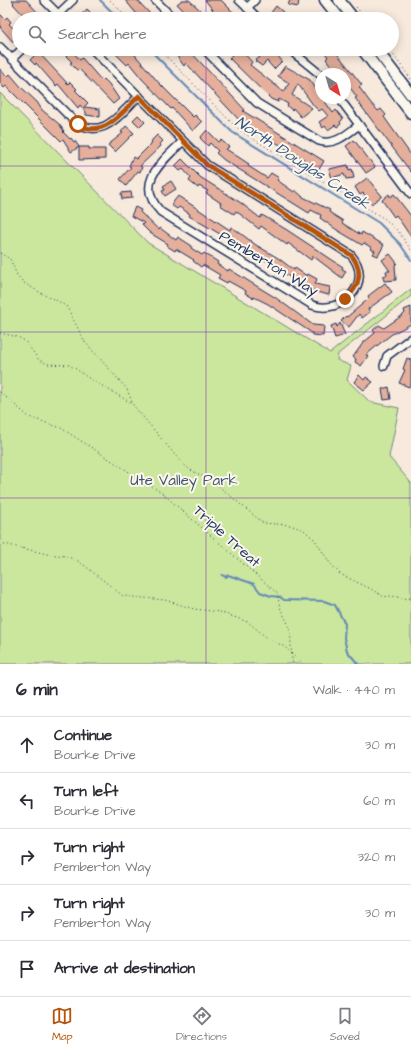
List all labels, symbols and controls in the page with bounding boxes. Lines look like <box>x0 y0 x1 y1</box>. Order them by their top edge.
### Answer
search box <box>12 12 399 56</box>
icon: search <box>26 23 48 45</box>
text: Search here <box>58 24 147 45</box>
north arrow <box>315 68 351 104</box>
water label: North Douglas Creek <box>230 111 375 216</box>
route start <box>69 115 87 133</box>
street label: Pemberton Way <box>215 226 322 302</box>
route end <box>336 290 354 308</box>
park label: Ute Valley Park <box>130 470 238 492</box>
street label: Triple Treat <box>188 500 265 572</box>
text: 6 min <box>16 678 58 702</box>
text: Walk · 440 m <box>313 681 395 699</box>
text: Continue <box>54 725 112 746</box>
icon: ahead <box>16 734 38 756</box>
text: 30 m <box>365 736 395 754</box>
text: Bourke Drive <box>54 746 136 764</box>
text: Turn left <box>54 781 118 802</box>
icon: left <box>16 790 38 812</box>
text: 60 m <box>363 792 395 810</box>
text: Bourke Drive <box>54 802 136 820</box>
text: Turn right <box>54 837 125 858</box>
icon: right <box>16 846 38 868</box>
text: 320 m <box>357 848 395 866</box>
text: Pemberton Way <box>54 858 151 876</box>
text: Turn right <box>54 893 125 914</box>
icon: right <box>16 902 38 924</box>
text: 30 m <box>365 904 395 922</box>
text: Pemberton Way <box>54 914 151 932</box>
icon: arrive <box>16 958 38 980</box>
text: Arrive at destination <box>54 958 195 979</box>
tab: Map <box>51 1005 73 1044</box>
tab: Directions <box>176 1005 227 1044</box>
tab: Saved <box>330 1005 360 1044</box>

